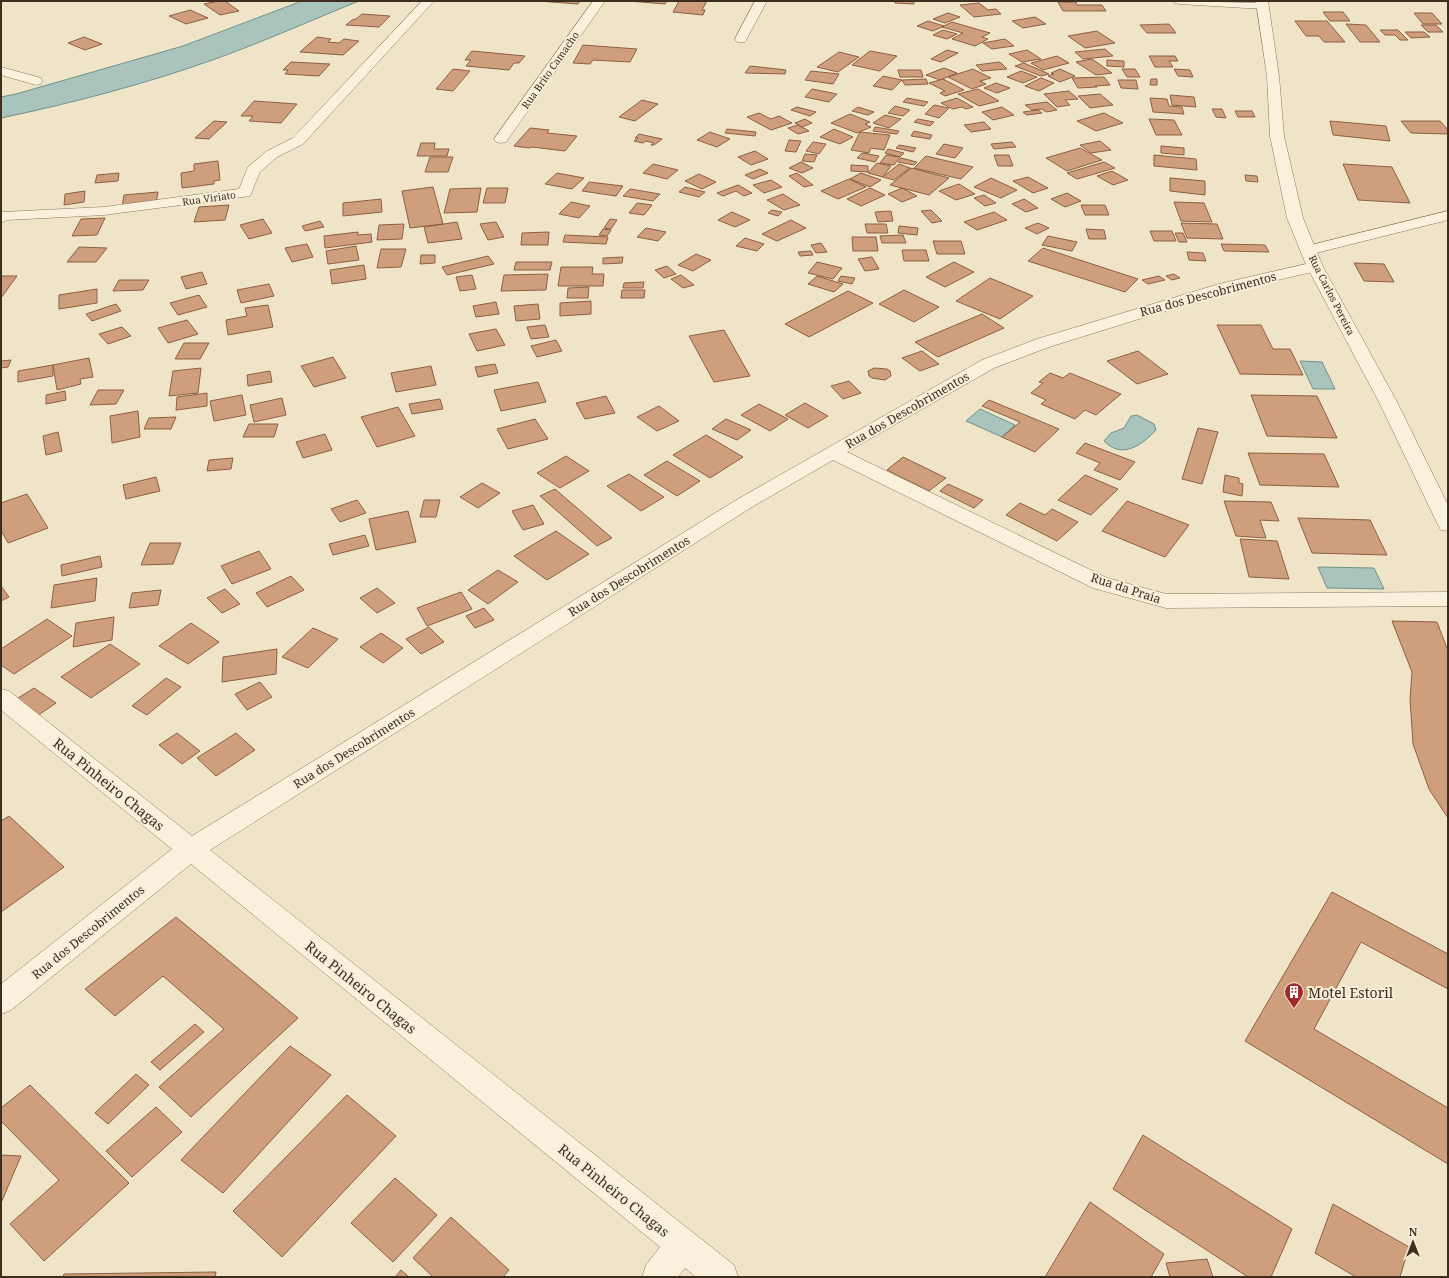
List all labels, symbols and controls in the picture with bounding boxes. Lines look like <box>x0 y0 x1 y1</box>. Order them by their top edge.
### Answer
street label: Rua Brito Camacho <box>518 28 582 111</box>
street label: Rua Viriato <box>181 187 237 209</box>
street label: Rua Carlos Pereira <box>1306 252 1358 338</box>
street label: Rua dos Descobrimentos <box>1138 268 1278 320</box>
street label: Rua dos Descobrimentos <box>842 368 972 452</box>
street label: Rua dos Descobrimentos <box>565 532 693 620</box>
street label: Rua da Praia <box>1089 569 1163 607</box>
street label: Rua dos Descobrimentos <box>290 704 418 792</box>
street label: Rua Pinheiro Chagas <box>49 733 169 835</box>
street label: Rua dos Descobrimentos <box>28 881 148 983</box>
street label: Rua Pinheiro Chagas <box>301 936 421 1038</box>
building icon: Motel Estoril <box>1283 981 1305 1009</box>
place label: Motel Estoril <box>1308 983 1394 1002</box>
street label: Rua Pinheiro Chagas <box>554 1139 674 1241</box>
north arrow <box>1393 1222 1433 1262</box>
text: N <box>1409 1224 1418 1239</box>

